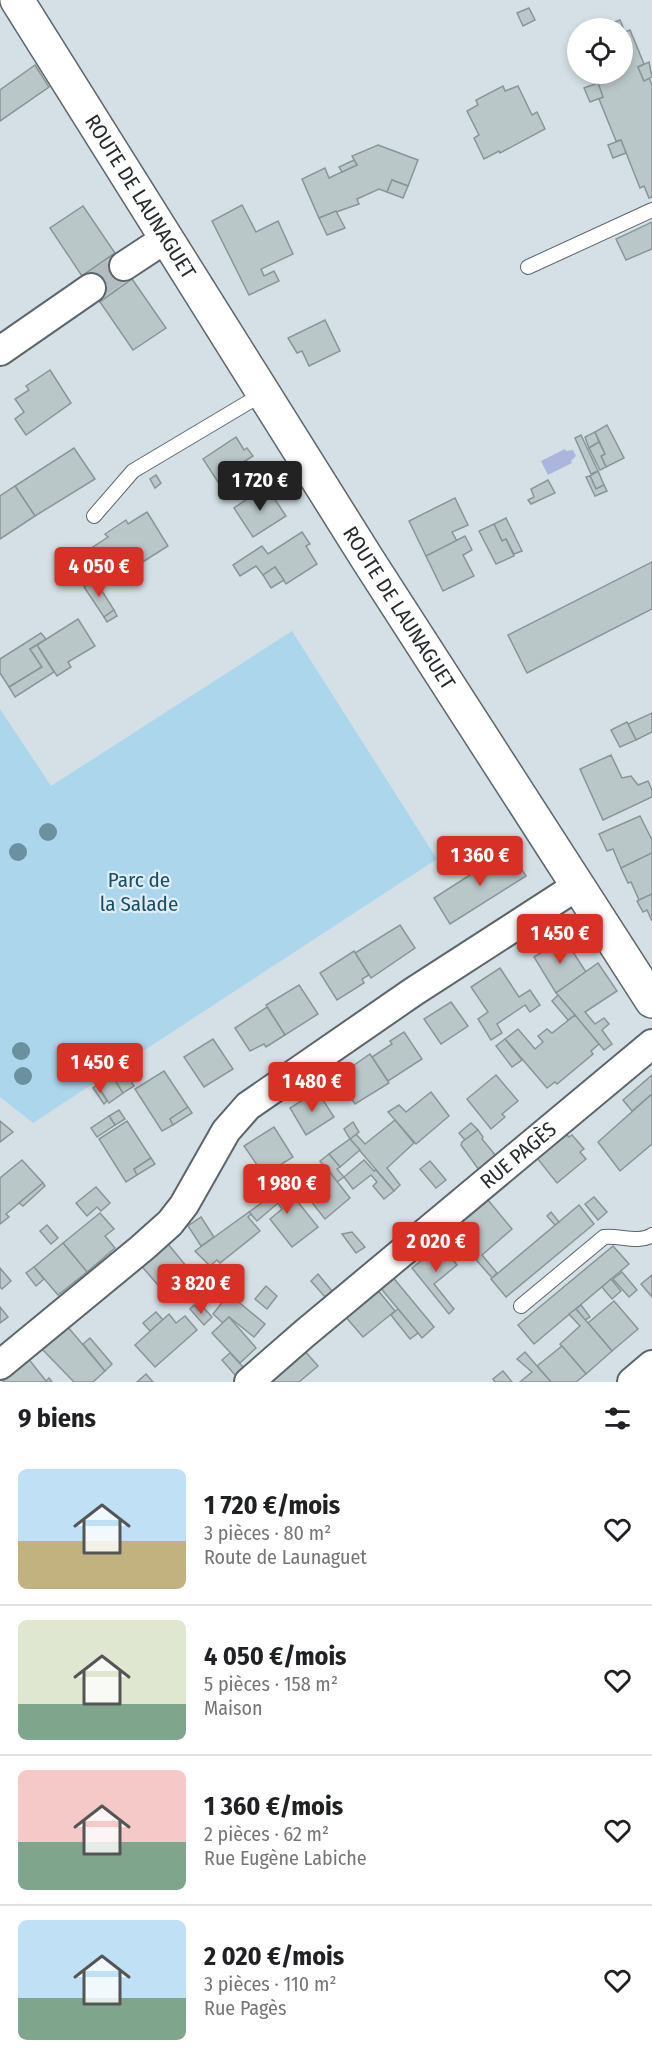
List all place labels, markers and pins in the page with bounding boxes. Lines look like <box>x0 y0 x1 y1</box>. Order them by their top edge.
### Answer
pin: 1 720 € <box>205 461 315 512</box>
pin: 4 050 € <box>44 547 154 598</box>
pin: 1 360 € <box>425 836 535 887</box>
pin: 1 450 € <box>505 914 615 965</box>
pin: 1 450 € <box>45 1043 155 1094</box>
pin: 1 480 € <box>257 1062 367 1113</box>
pin: 1 980 € <box>232 1164 342 1215</box>
pin: 2 020 € <box>381 1222 491 1273</box>
pin: 3 820 € <box>146 1264 256 1315</box>

